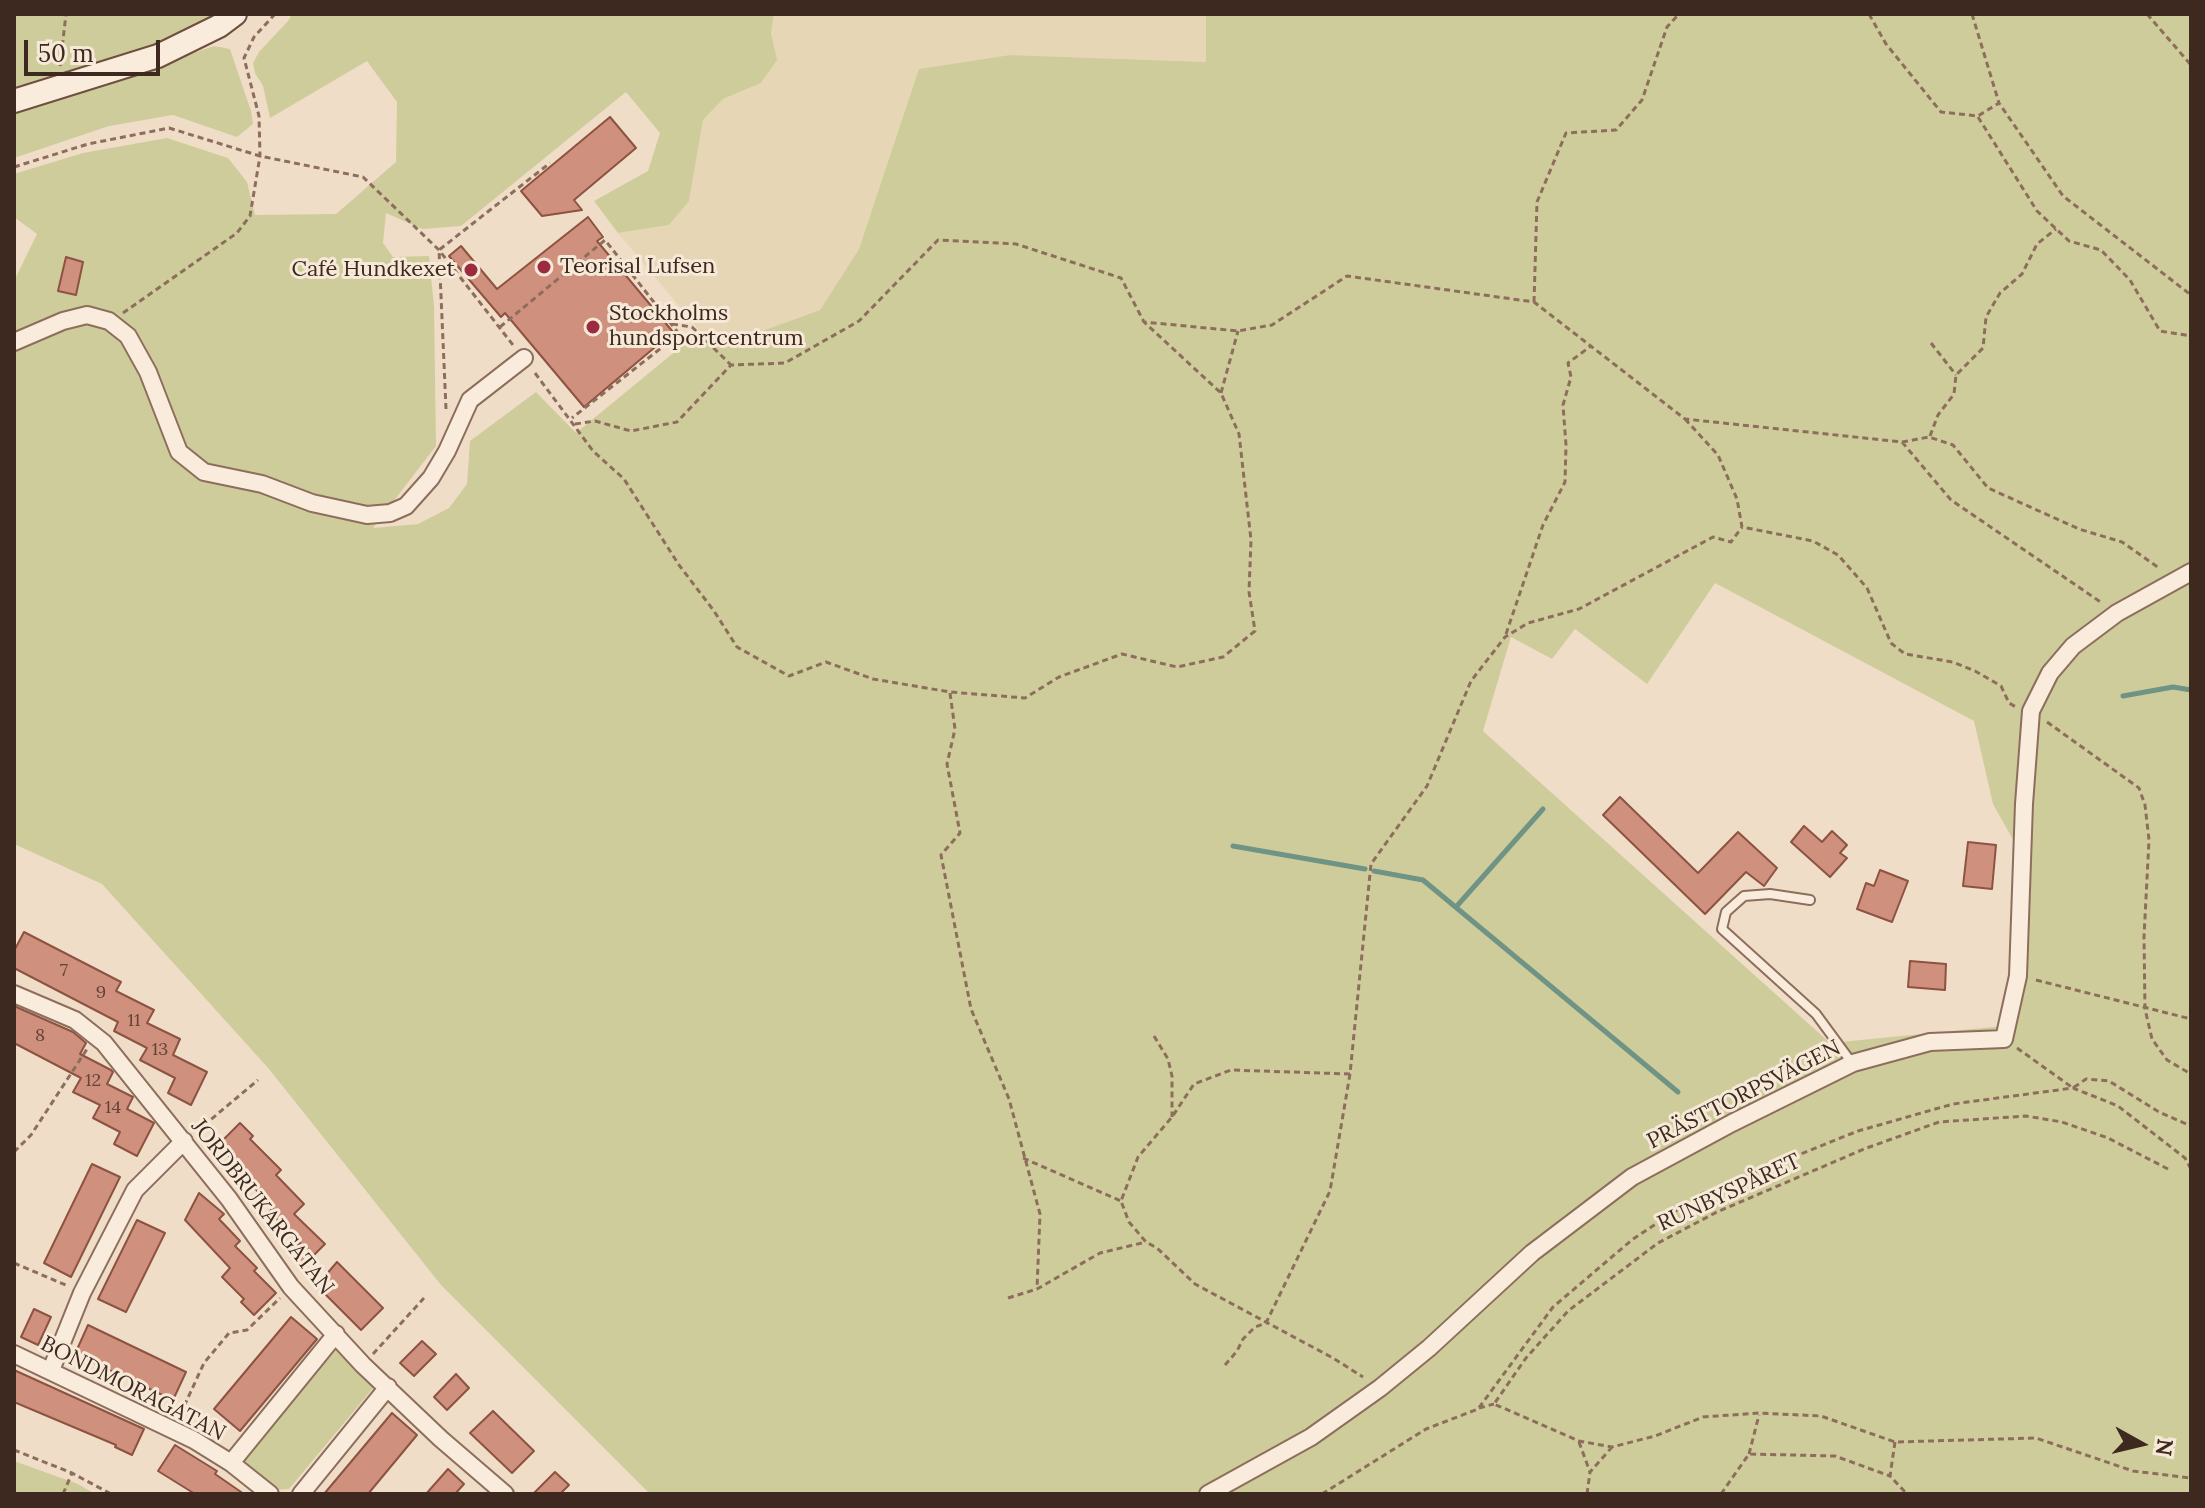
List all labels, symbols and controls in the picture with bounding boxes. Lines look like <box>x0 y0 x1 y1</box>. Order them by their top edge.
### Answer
scale bar <box>28 24 164 74</box>
text: 50 m <box>38 38 94 69</box>
place label: Teorisal Lufsen <box>560 254 715 280</box>
place label: Café Hundkexet <box>292 257 455 283</box>
marker: Teorisal Lufsen <box>535 258 553 276</box>
marker: Café Hundkexet <box>462 261 480 279</box>
place label: Stockholms hundsportcentrum <box>609 301 804 352</box>
marker: Stockholms hundsportcentrum <box>584 318 602 336</box>
house number: 7 <box>60 960 68 982</box>
house number: 9 <box>96 982 106 1004</box>
house number: 11 <box>127 1010 141 1032</box>
house number: 8 <box>35 1025 45 1047</box>
street label: PRÄSTTORPSVÄGEN <box>1643 1035 1845 1155</box>
house number: 13 <box>152 1039 168 1061</box>
house number: 12 <box>85 1070 101 1092</box>
house number: 14 <box>105 1097 121 1119</box>
street label: JORDBRUKARGATAN <box>185 1114 339 1300</box>
street label: RUNBYSPÅRET <box>1653 1148 1805 1238</box>
street label: BONDMORAGATAN <box>36 1331 230 1447</box>
north arrow <box>2101 1404 2181 1484</box>
text: N <box>2150 1437 2180 1458</box>

